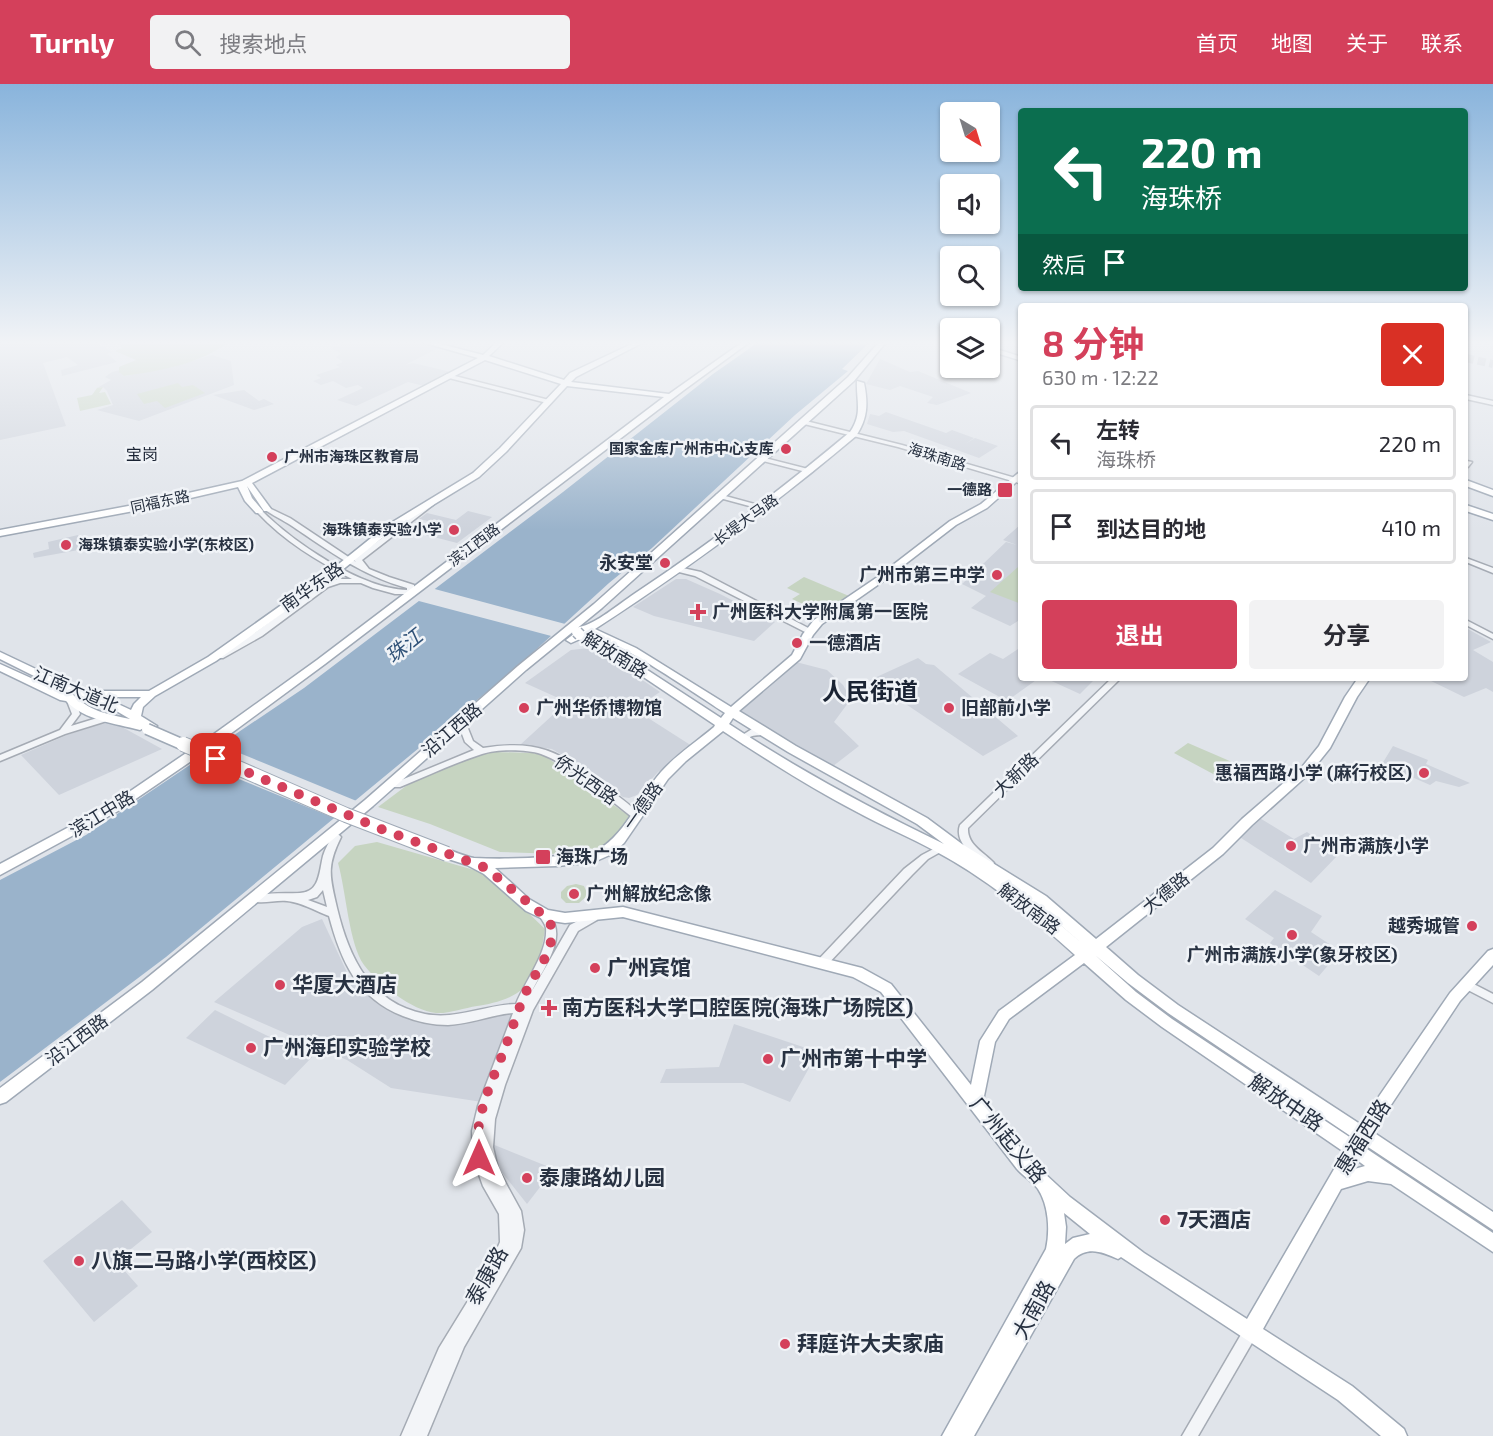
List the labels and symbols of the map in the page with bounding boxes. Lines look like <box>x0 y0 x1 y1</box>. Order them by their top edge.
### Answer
north arrow <box>940 102 1000 162</box>
place label: 国家金库广州市中心支库 <box>609 439 774 457</box>
street label: 海珠南路 <box>906 439 969 473</box>
marker: 国家金库广州市中心支库 <box>779 442 793 456</box>
district label: 宝岗 <box>126 444 158 463</box>
place label: 广州市海珠区教育局 <box>284 447 419 465</box>
marker: 广州市海珠区教育局 <box>265 450 279 464</box>
place label: 一德路 <box>947 480 992 498</box>
marker: 一德路 <box>996 481 1014 499</box>
street label: 同福东路 <box>129 486 191 516</box>
street label: 长堤大马路 <box>710 490 781 549</box>
street label: 滨江西路 <box>444 519 503 569</box>
place label: 海珠镇泰实验小学 <box>322 520 442 538</box>
marker: 海珠镇泰实验小学 <box>447 523 461 537</box>
place label: 海珠镇泰实验小学(东校区) <box>78 535 254 553</box>
marker: 海珠镇泰实验小学(东校区) <box>59 538 73 552</box>
place label: 永安堂 <box>599 551 653 573</box>
marker: 永安堂 <box>658 556 672 570</box>
street label: 南华东路 <box>276 557 347 616</box>
place label: 广州市第三中学 <box>859 563 985 585</box>
marker: 广州市第三中学 <box>990 568 1004 582</box>
place label: 广州医科大学附属第一医院 <box>712 600 928 622</box>
marker: 广州医科大学附属第一医院 <box>689 603 707 621</box>
water label: 珠江 <box>380 622 428 667</box>
street label: 解放南路 <box>579 626 652 682</box>
place label: 一德酒店 <box>809 631 881 653</box>
marker: 一德酒店 <box>790 636 804 650</box>
street label: 江南大道北 <box>31 661 122 717</box>
district label: 人民街道 <box>822 676 918 705</box>
place label: 广州华侨博物馆 <box>536 696 662 718</box>
place label: 旧部前小学 <box>961 696 1051 718</box>
street label: 沿江西路 <box>417 697 486 761</box>
marker: 广州华侨博物馆 <box>517 701 531 715</box>
marker: 旧部前小学 <box>942 701 956 715</box>
pin <box>190 733 241 784</box>
street label: 大新路 <box>988 748 1042 801</box>
street label: 侨光西路 <box>551 750 622 809</box>
place label: 惠福西路小学 (麻行校区) <box>1215 761 1412 783</box>
marker: 惠福西路小学 (麻行校区) <box>1417 766 1431 780</box>
street label: 一德路 <box>618 777 667 834</box>
street label: 滨江中路 <box>65 785 138 841</box>
place label: 广州市满族小学 <box>1303 834 1429 856</box>
marker: 广州市满族小学 <box>1284 839 1298 853</box>
place label: 海珠广场 <box>556 845 628 867</box>
marker: 海珠广场 <box>534 848 552 866</box>
street label: 大德路 <box>1137 867 1193 918</box>
street label: 解放南路 <box>994 878 1065 939</box>
place label: 广州解放纪念像 <box>586 882 712 904</box>
marker: 广州解放纪念像 <box>567 887 581 901</box>
place label: 越秀城管 <box>1388 914 1460 936</box>
marker: 越秀城管 <box>1465 919 1479 933</box>
marker: 广州市满族小学(象牙校区) <box>1285 928 1299 942</box>
place label: 广州市满族小学(象牙校区) <box>1186 943 1398 965</box>
place label: 广州宾馆 <box>607 954 691 979</box>
marker: 广州宾馆 <box>588 961 602 975</box>
place label: 华厦大酒店 <box>292 971 397 996</box>
marker: 华厦大酒店 <box>273 978 287 992</box>
place label: 南方医科大学口腔医院(海珠广场院区) <box>562 994 913 1019</box>
marker: 南方医科大学口腔医院(海珠广场院区) <box>540 999 558 1017</box>
street label: 沿江西路 <box>41 1009 112 1070</box>
place label: 广州海印实验学校 <box>263 1034 431 1059</box>
marker: 广州海印实验学校 <box>244 1041 258 1055</box>
place label: 广州市第十中学 <box>780 1045 927 1070</box>
marker: 广州市第十中学 <box>761 1052 775 1066</box>
street label: 解放中路 <box>1245 1068 1329 1136</box>
street label: 广州起义路 <box>966 1091 1052 1187</box>
street label: 惠福西路 <box>1329 1094 1395 1178</box>
position arrow <box>447 1126 511 1190</box>
place label: 泰康路幼儿园 <box>539 1164 665 1189</box>
marker: 泰康路幼儿园 <box>520 1171 534 1185</box>
place label: 7天酒店 <box>1177 1206 1251 1231</box>
marker: 7天酒店 <box>1158 1213 1172 1227</box>
street label: 泰康路 <box>459 1242 512 1309</box>
place label: 八旗二马路小学(西校区) <box>91 1247 316 1272</box>
marker: 八旗二马路小学(西校区) <box>72 1254 86 1268</box>
street label: 大南路 <box>1006 1276 1059 1343</box>
place label: 拜庭许大夫家庙 <box>797 1330 944 1355</box>
marker: 拜庭许大夫家庙 <box>778 1337 792 1351</box>

